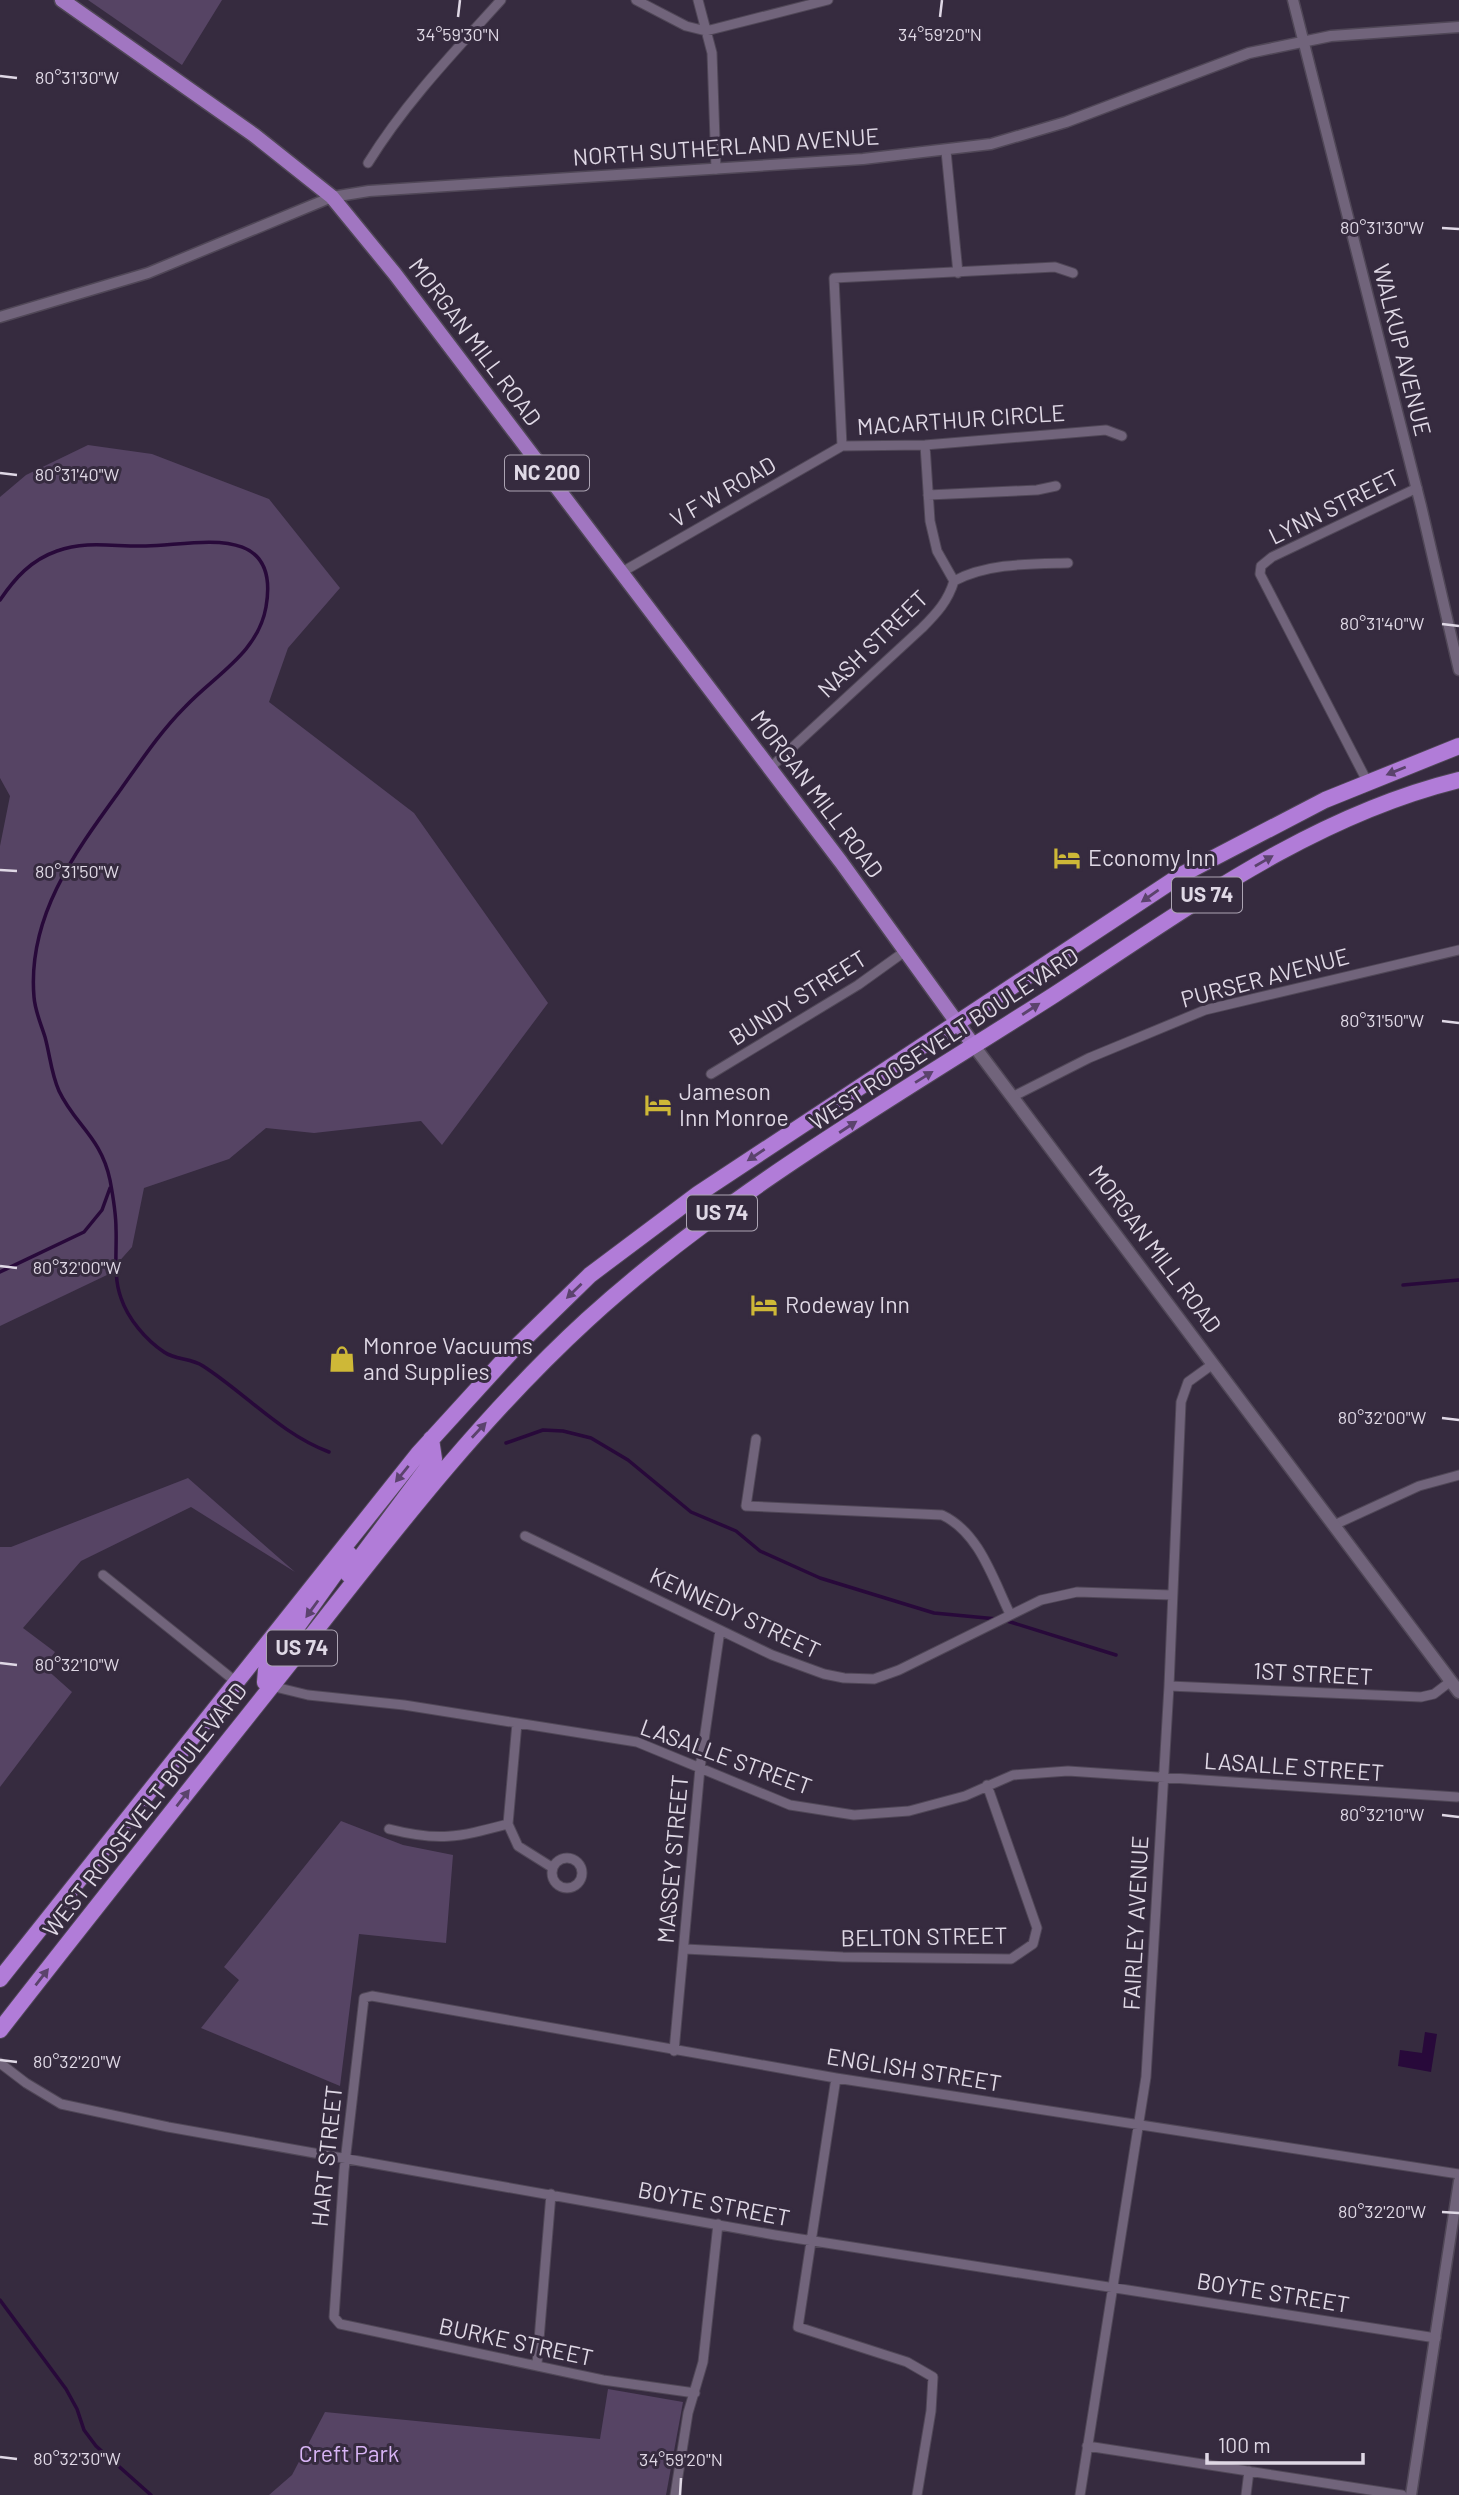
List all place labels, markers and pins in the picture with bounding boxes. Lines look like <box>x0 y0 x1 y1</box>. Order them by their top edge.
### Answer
hotel icon: Economy Inn <box>1052 843 1082 873</box>
place label: Economy Inn <box>1088 843 1216 871</box>
place label: Jameson Inn Monroe <box>679 1077 789 1131</box>
hotel icon: Jameson Inn Monroe <box>643 1090 673 1120</box>
hotel icon: Rodeway Inn <box>749 1290 779 1320</box>
place label: Rodeway Inn <box>785 1290 910 1318</box>
place label: Monroe Vacuums and Supplies <box>363 1331 533 1385</box>
shop icon: Monroe Vacuums and Supplies <box>327 1344 357 1374</box>

